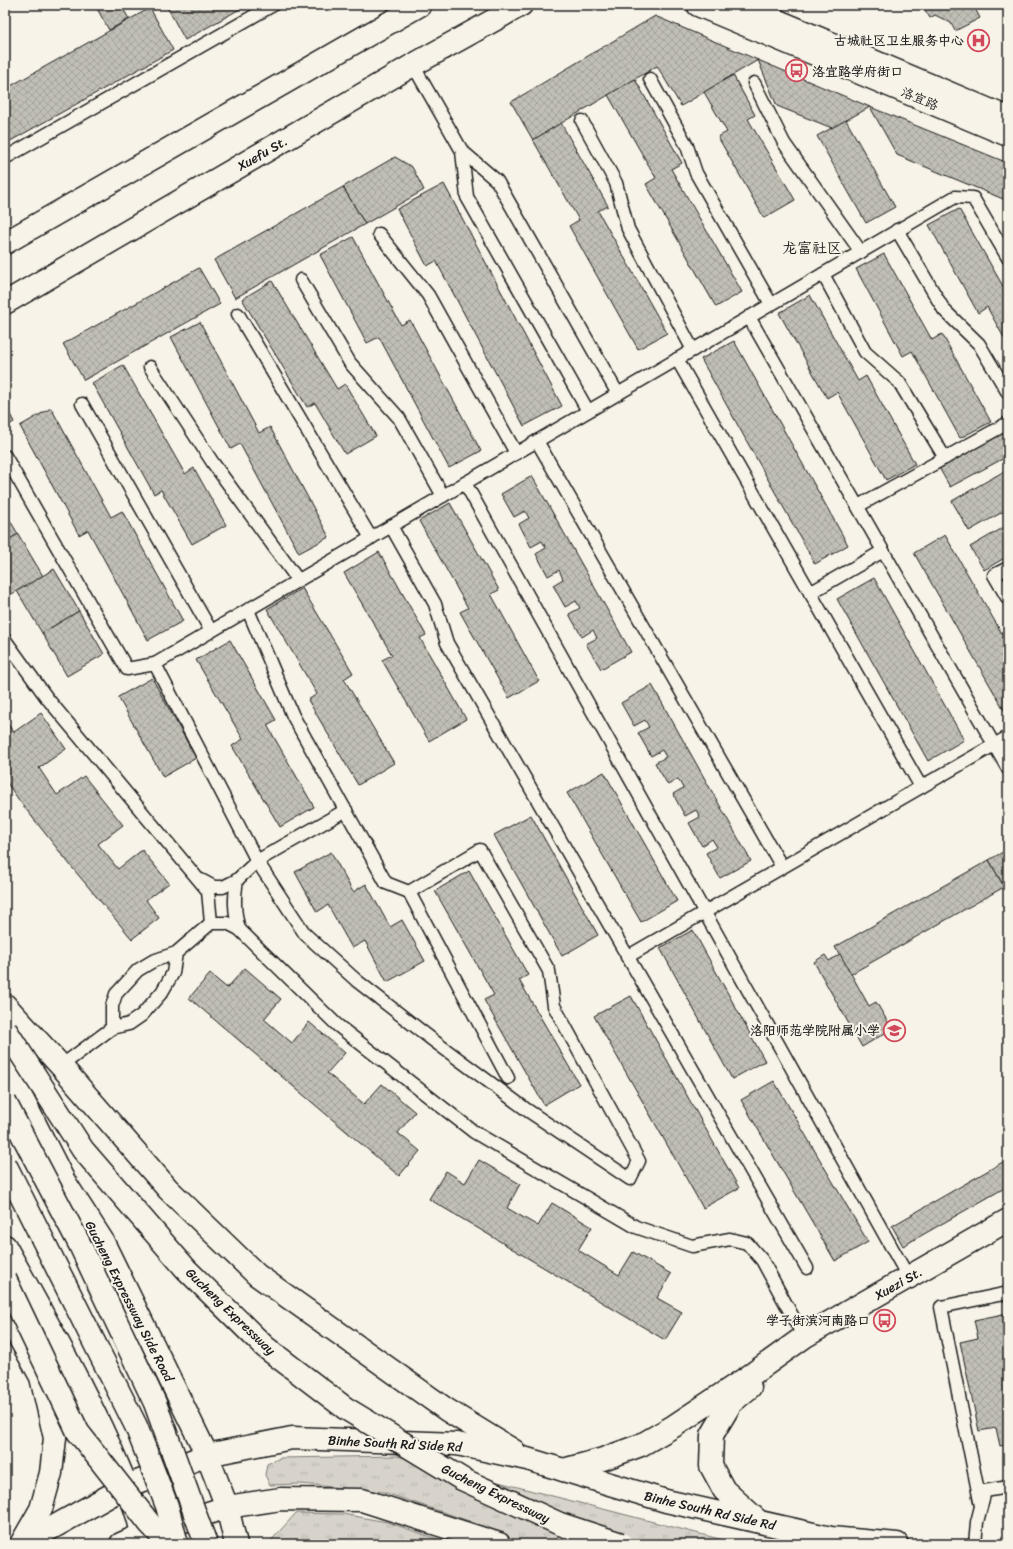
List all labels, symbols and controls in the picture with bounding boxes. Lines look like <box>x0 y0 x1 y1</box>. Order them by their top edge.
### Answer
hospital icon: 古城社区卫生服务中心 <box>966 27 992 53</box>
place label: 古城社区卫生服务中心 <box>834 29 964 52</box>
bus stop icon: 洛宜路学府街口 <box>783 58 809 84</box>
place label: 洛宜路学府街口 <box>812 60 903 83</box>
street label: 洛宜路 <box>897 80 942 117</box>
street label: Xuefu St. <box>232 130 292 178</box>
district label: 龙富社区 <box>782 235 842 261</box>
school or university icon: 洛阳师范学院附属小学 <box>882 1017 908 1043</box>
place label: 洛阳师范学院附属小学 <box>750 1019 880 1042</box>
street label: Gucheng Expressway Side Road <box>79 1217 181 1387</box>
street label: Xuezi St. <box>869 1260 927 1307</box>
street label: Gucheng Expressway <box>180 1262 281 1361</box>
bus stop icon: 学子街滨河南路口 <box>872 1307 898 1333</box>
place label: 学子街滨河南路口 <box>766 1309 870 1332</box>
street label: Binhe South Rd Side Rd <box>327 1429 464 1459</box>
street label: Gucheng Expressway <box>438 1457 554 1530</box>
street label: Binhe South Rd Side Rd <box>642 1484 779 1537</box>

